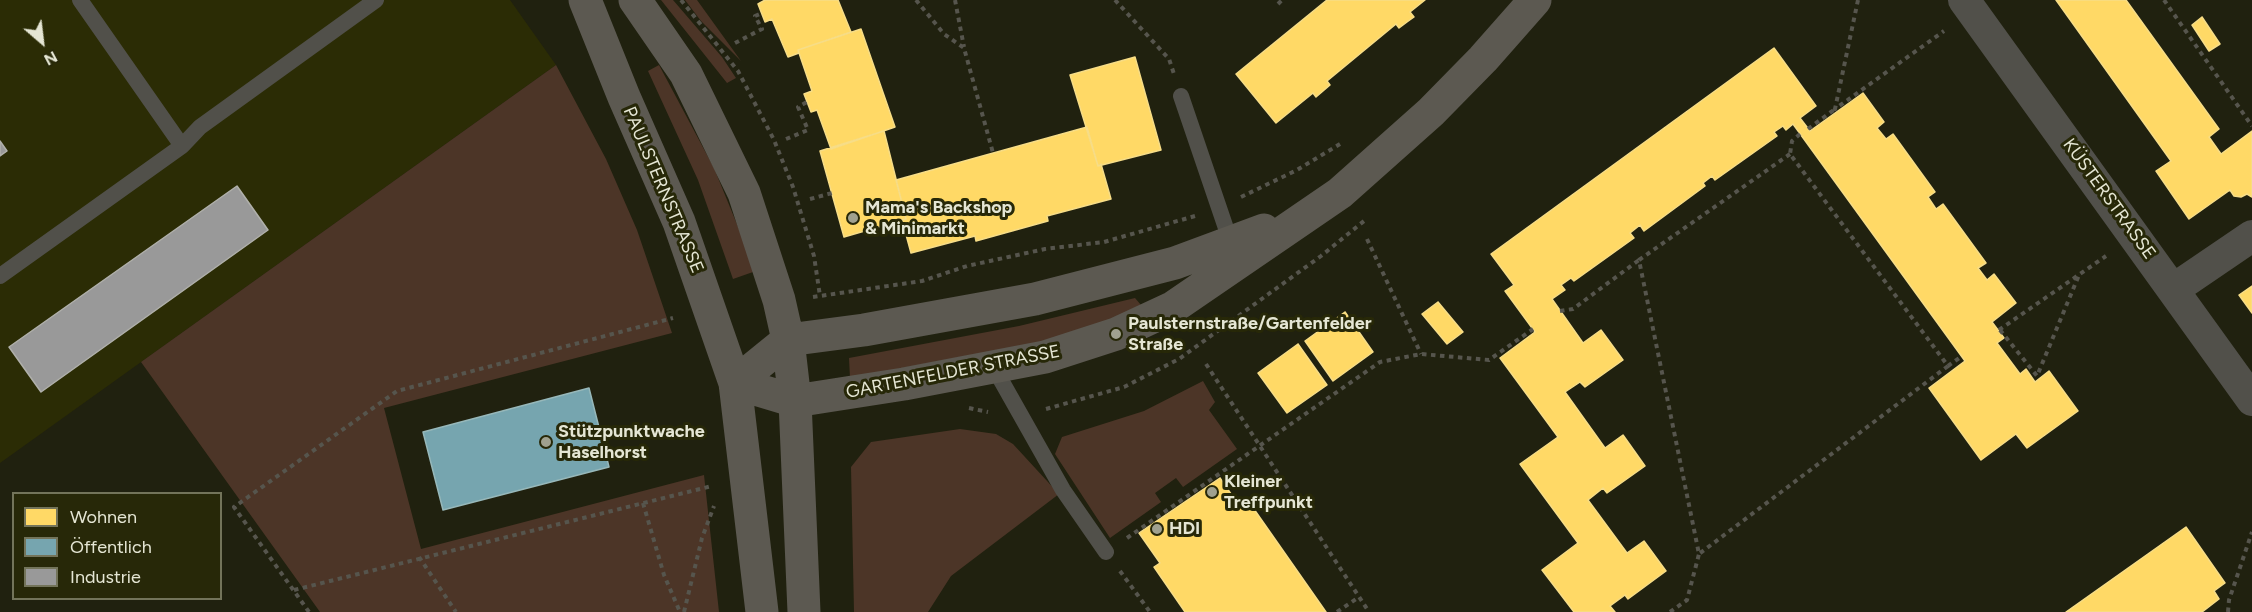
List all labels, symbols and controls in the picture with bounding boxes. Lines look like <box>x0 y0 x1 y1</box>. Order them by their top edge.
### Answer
north arrow <box>12 12 72 72</box>
text: N <box>41 47 61 70</box>
street label: PAULSTERNSTRASSE <box>618 104 708 276</box>
street label: KÜSTERSTRASSE <box>2058 134 2160 264</box>
place label: Mama's Backshop & Minimarkt <box>865 197 1012 240</box>
marker: Mama's Backshop & Minimarkt <box>846 211 860 225</box>
place label: Paulsternstraße/Gartenfelder Straße <box>1128 313 1372 356</box>
marker: Paulsternstraße/Gartenfelder Straße <box>1109 327 1123 341</box>
street label: GARTENFELDER STRASSE <box>844 341 1062 403</box>
place label: Stützpunktwache Haselhorst <box>558 421 705 464</box>
marker: Stützpunktwache Haselhorst <box>539 435 553 449</box>
place label: Kleiner Treffpunkt <box>1224 471 1313 514</box>
marker: Kleiner Treffpunkt <box>1205 485 1219 499</box>
legend <box>12 492 222 600</box>
text: Wohnen <box>70 506 137 528</box>
place label: HDI <box>1169 518 1200 540</box>
marker: HDI <box>1150 522 1164 536</box>
text: Öffentlich <box>70 536 152 558</box>
text: Industrie <box>70 566 141 588</box>

